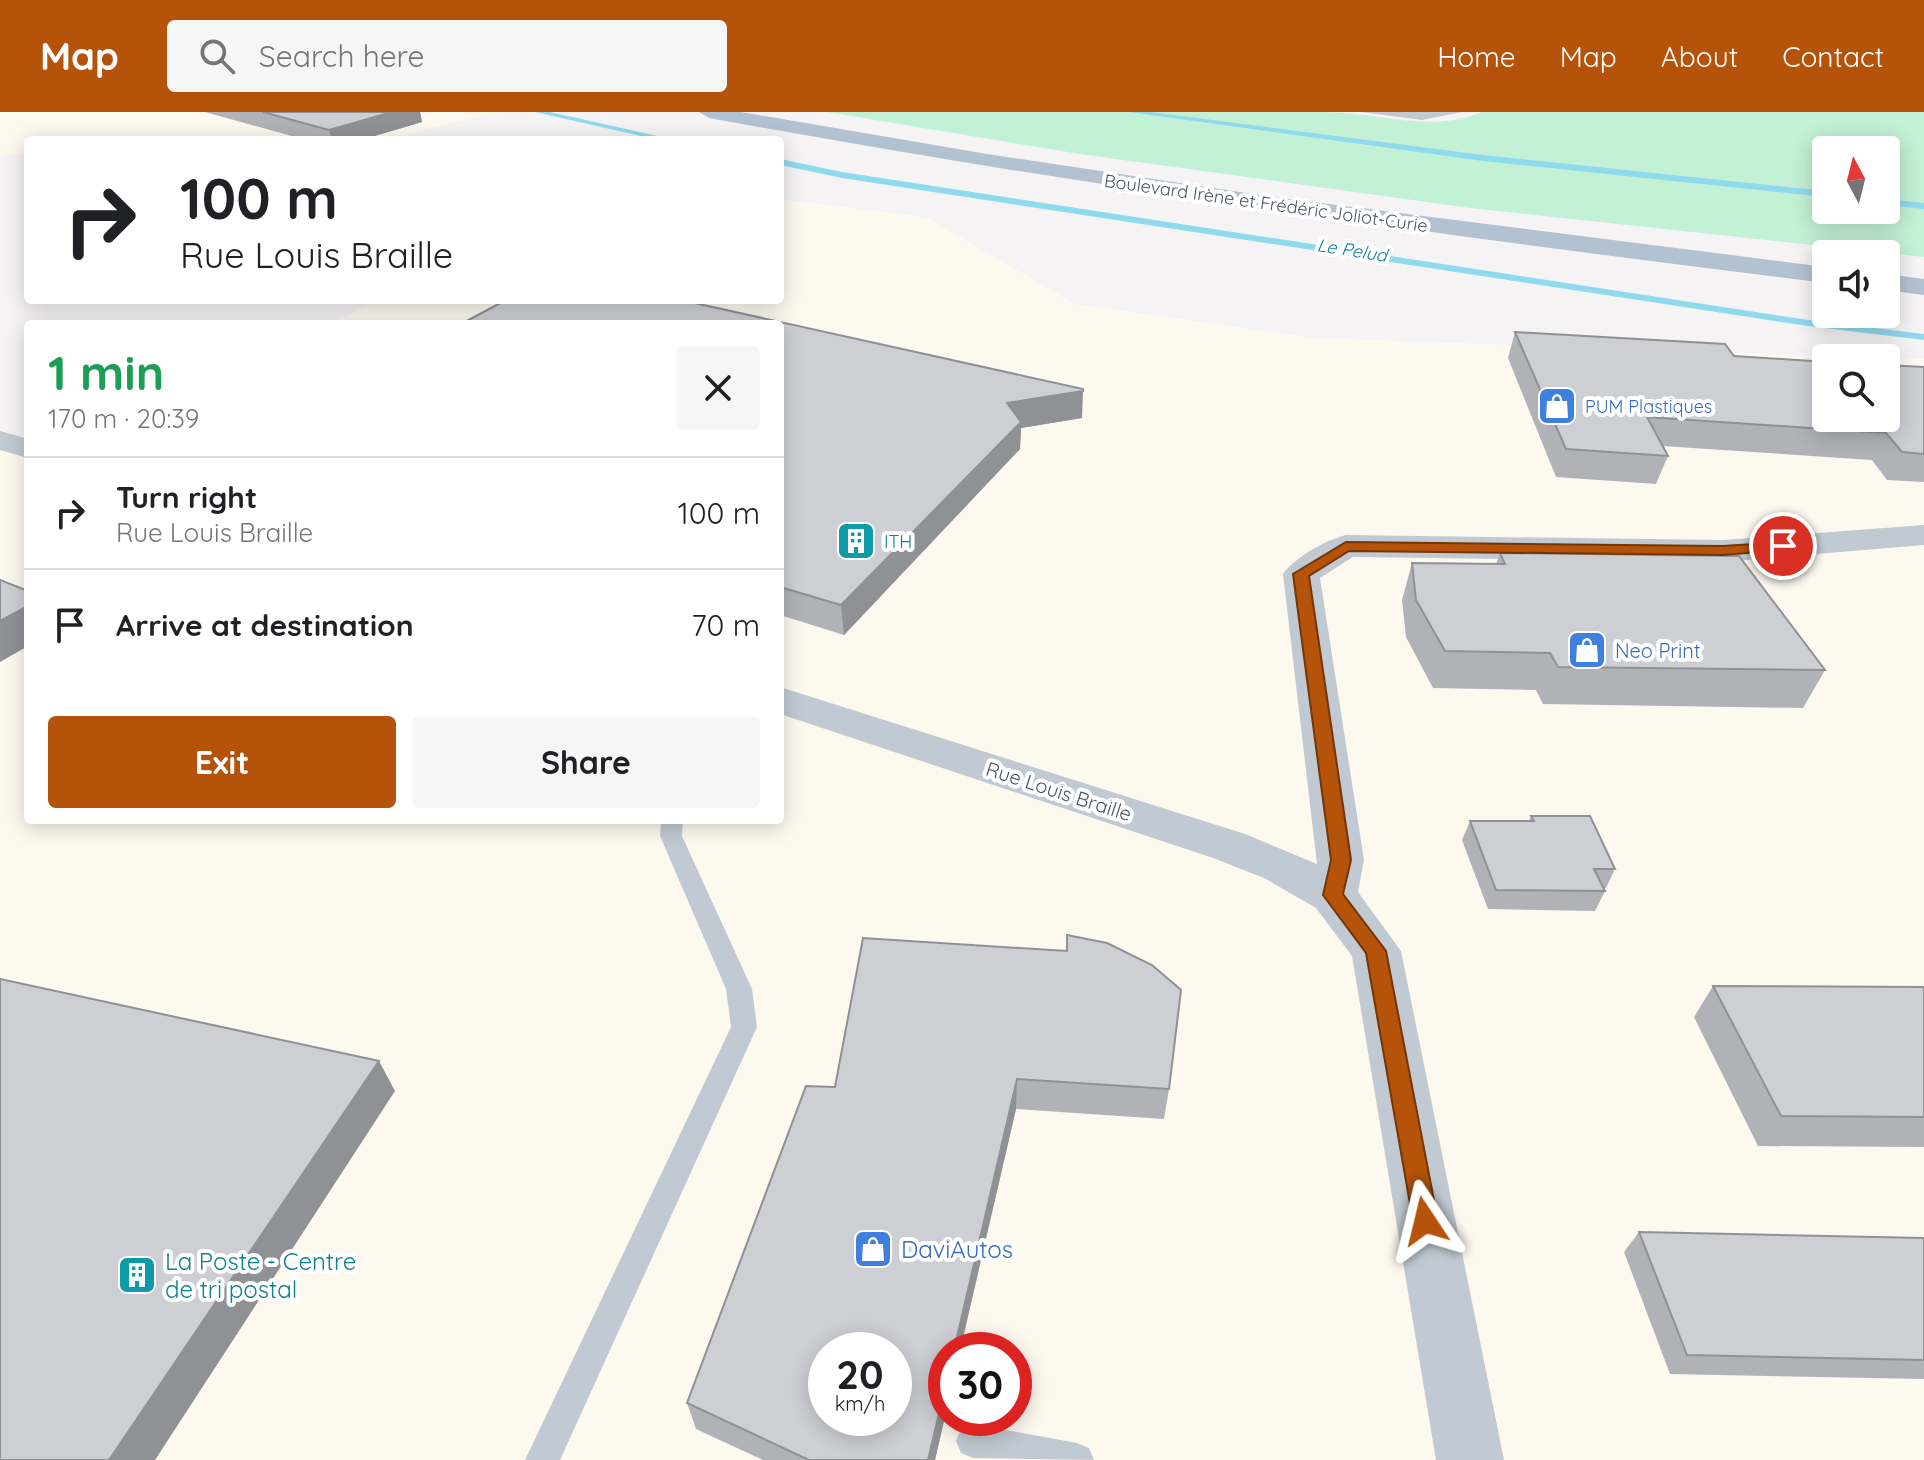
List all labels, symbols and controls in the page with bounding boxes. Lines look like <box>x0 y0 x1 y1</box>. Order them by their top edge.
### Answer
search box <box>167 20 727 92</box>
text: Map <box>40 32 119 80</box>
icon: search <box>195 34 239 78</box>
text: Search here <box>259 37 424 75</box>
text: Home <box>1437 39 1516 74</box>
text: Map <box>1560 39 1617 74</box>
text: About <box>1661 39 1738 74</box>
text: Contact <box>1782 39 1884 74</box>
north arrow <box>1812 136 1900 224</box>
map controls <box>1812 136 1900 432</box>
text: 100 m <box>180 163 338 233</box>
icon: right <box>48 168 152 272</box>
street label: Boulevard Irène et Frédéric Joliot-Curie <box>1103 169 1429 237</box>
text: Rue Louis Braille <box>180 232 453 277</box>
water label: Le Pelud <box>1315 233 1391 267</box>
button: sound <box>1812 240 1900 328</box>
text: 1 min <box>48 342 164 402</box>
button: search <box>1812 344 1900 432</box>
button: close <box>676 346 760 430</box>
shop icon: PUM Plastiques <box>1536 385 1578 427</box>
place label: PUM Plastiques <box>1585 395 1712 418</box>
text: 170 m · 20:39 <box>48 402 199 435</box>
text: Turn right <box>116 478 257 516</box>
icon: right <box>48 491 92 535</box>
text: 100 m <box>678 494 760 532</box>
pin <box>1749 512 1817 580</box>
text: Rue Louis Braille <box>116 516 313 549</box>
building icon: ITH <box>835 520 877 562</box>
icon: arrive <box>1761 524 1805 568</box>
place label: ITH <box>884 530 912 553</box>
icon: arrive <box>48 603 92 647</box>
text: Arrive at destination <box>116 606 414 644</box>
text: 70 m <box>691 606 760 644</box>
shop icon: Neo Print <box>1566 629 1608 671</box>
place label: Neo Print <box>1615 638 1701 663</box>
button: Exit <box>48 716 396 808</box>
button: Share <box>412 716 760 808</box>
street label: Rue Louis Braille <box>983 756 1135 826</box>
position arrow <box>1383 1179 1467 1263</box>
shop icon: DaviAutos <box>852 1228 894 1270</box>
place label: DaviAutos <box>901 1234 1013 1264</box>
place label: La Poste - Centre de tri postal <box>165 1246 356 1304</box>
building icon: La Poste - Centre de tri postal <box>116 1254 158 1296</box>
speed limit sign: 30 <box>928 1332 1032 1436</box>
text: 20 <box>836 1349 884 1399</box>
text: km/h <box>835 1391 885 1416</box>

